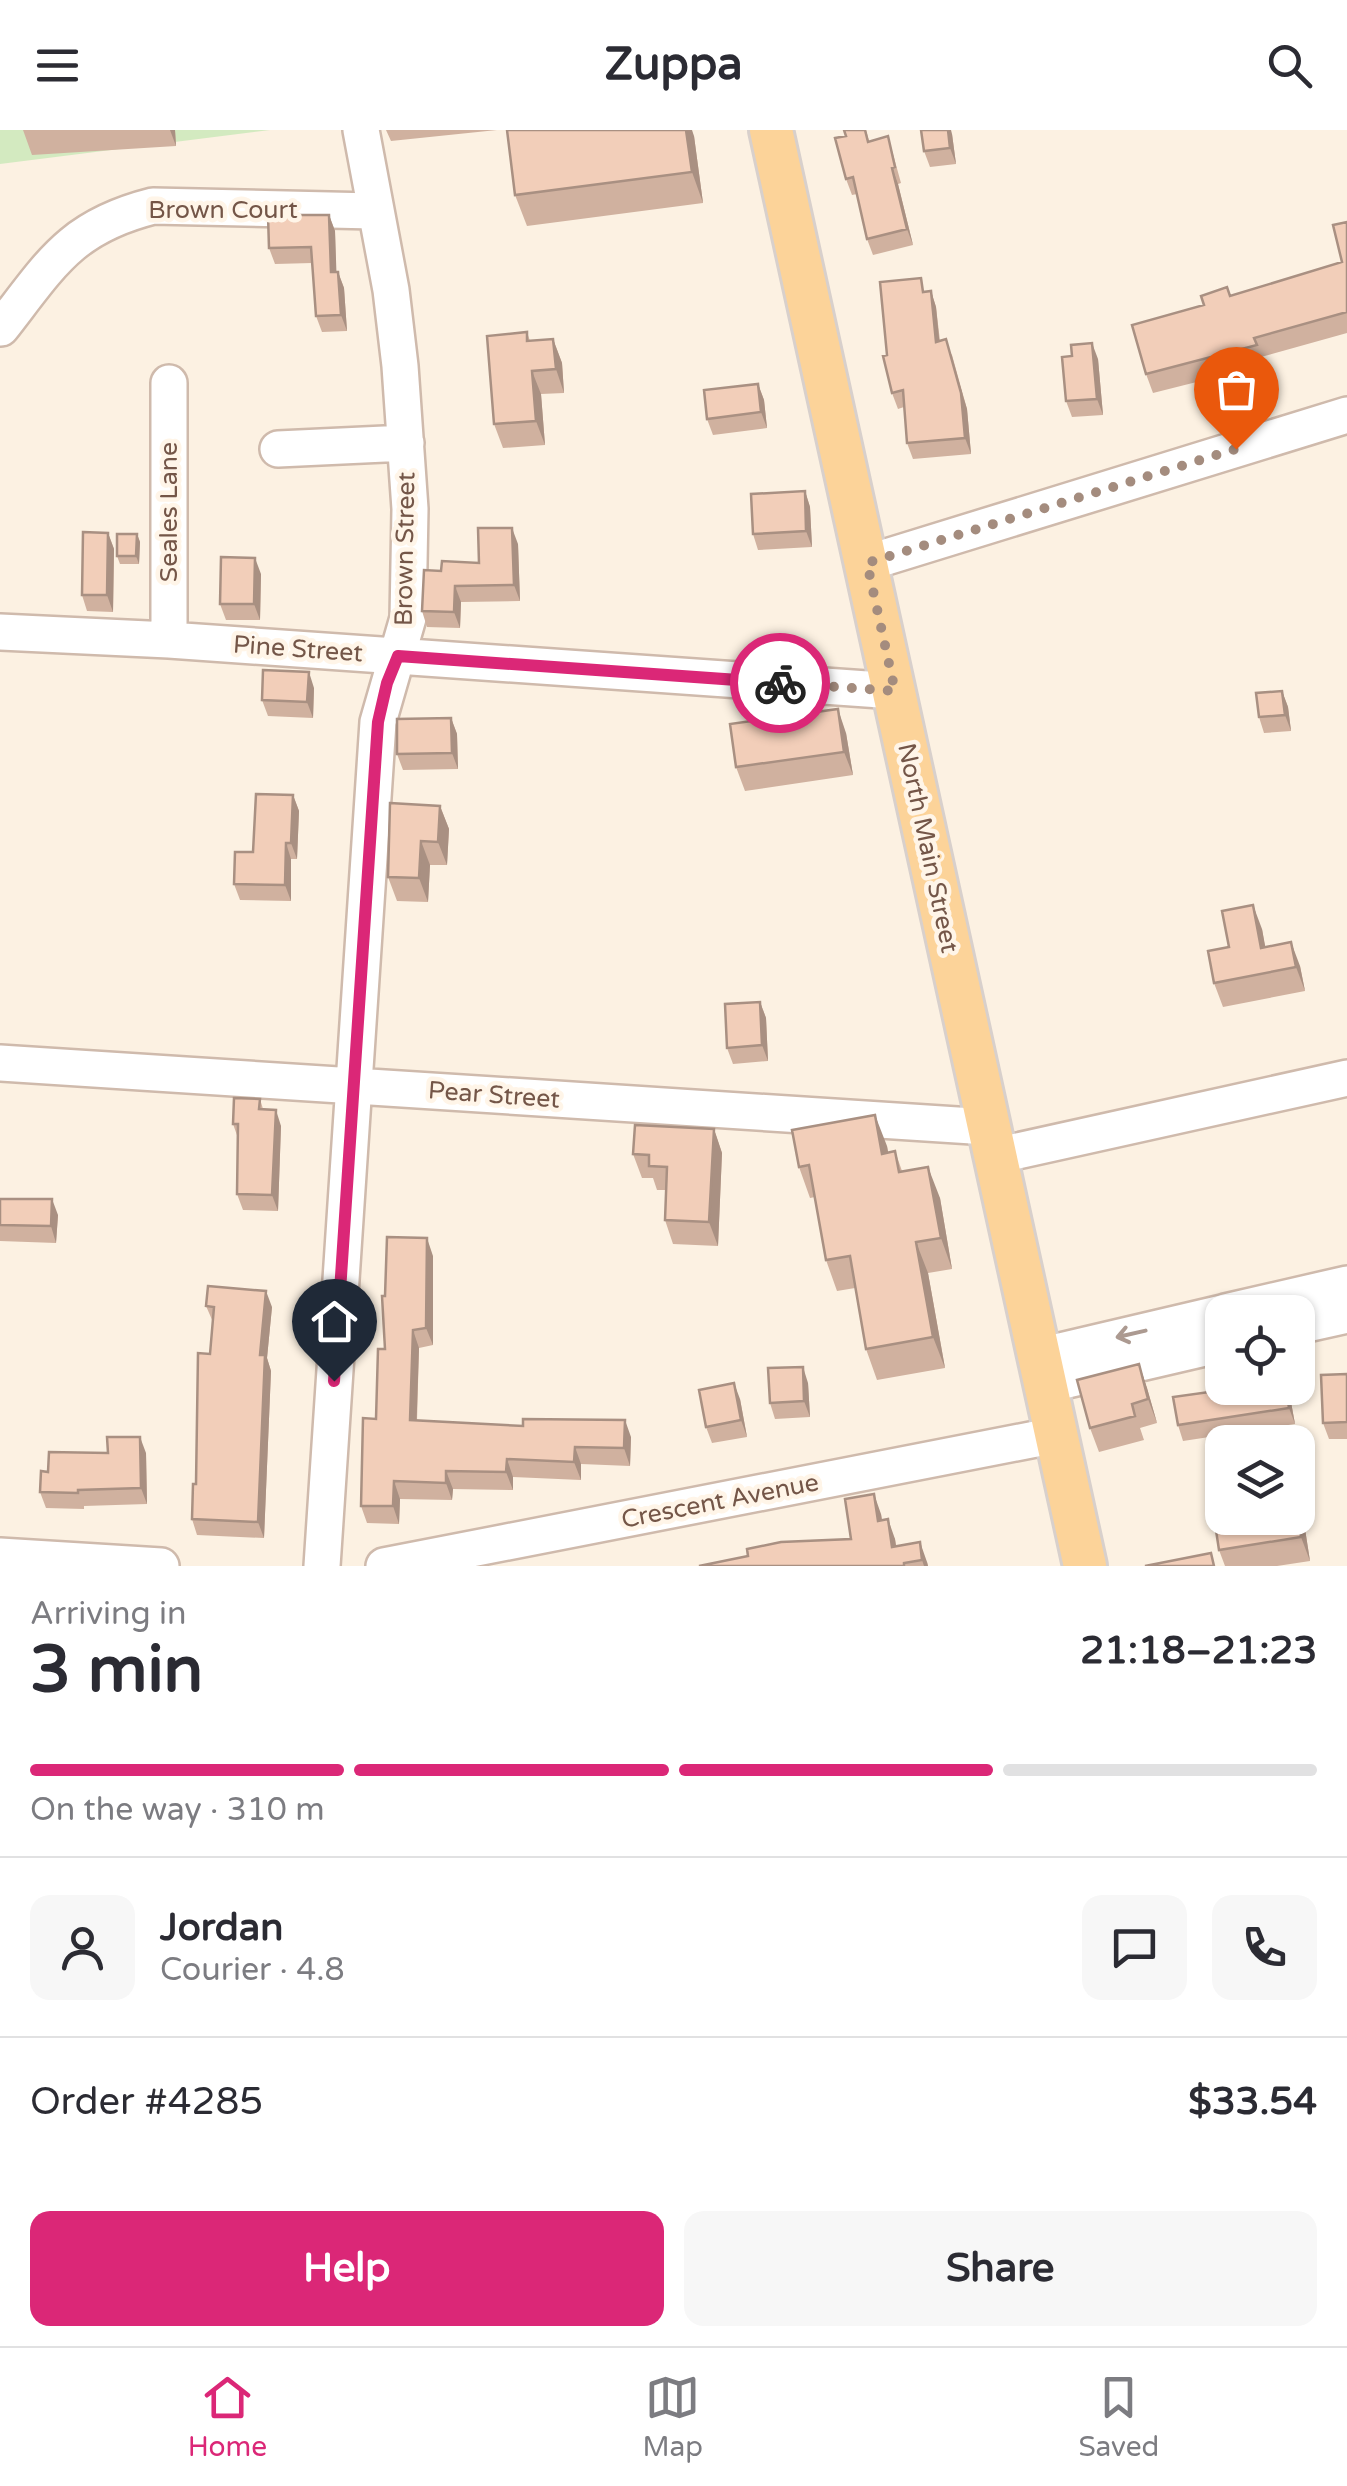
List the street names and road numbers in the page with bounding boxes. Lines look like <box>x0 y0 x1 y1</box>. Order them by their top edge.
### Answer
street label: Brown Court <box>148 195 298 225</box>
street label: Seales Lane <box>154 442 184 582</box>
street label: Brown Street <box>389 471 421 626</box>
street label: Pine Street <box>232 629 364 669</box>
street label: North Main Street <box>891 741 965 956</box>
street label: Pear Street <box>427 1075 561 1115</box>
street label: Crescent Avenue <box>619 1467 821 1535</box>

